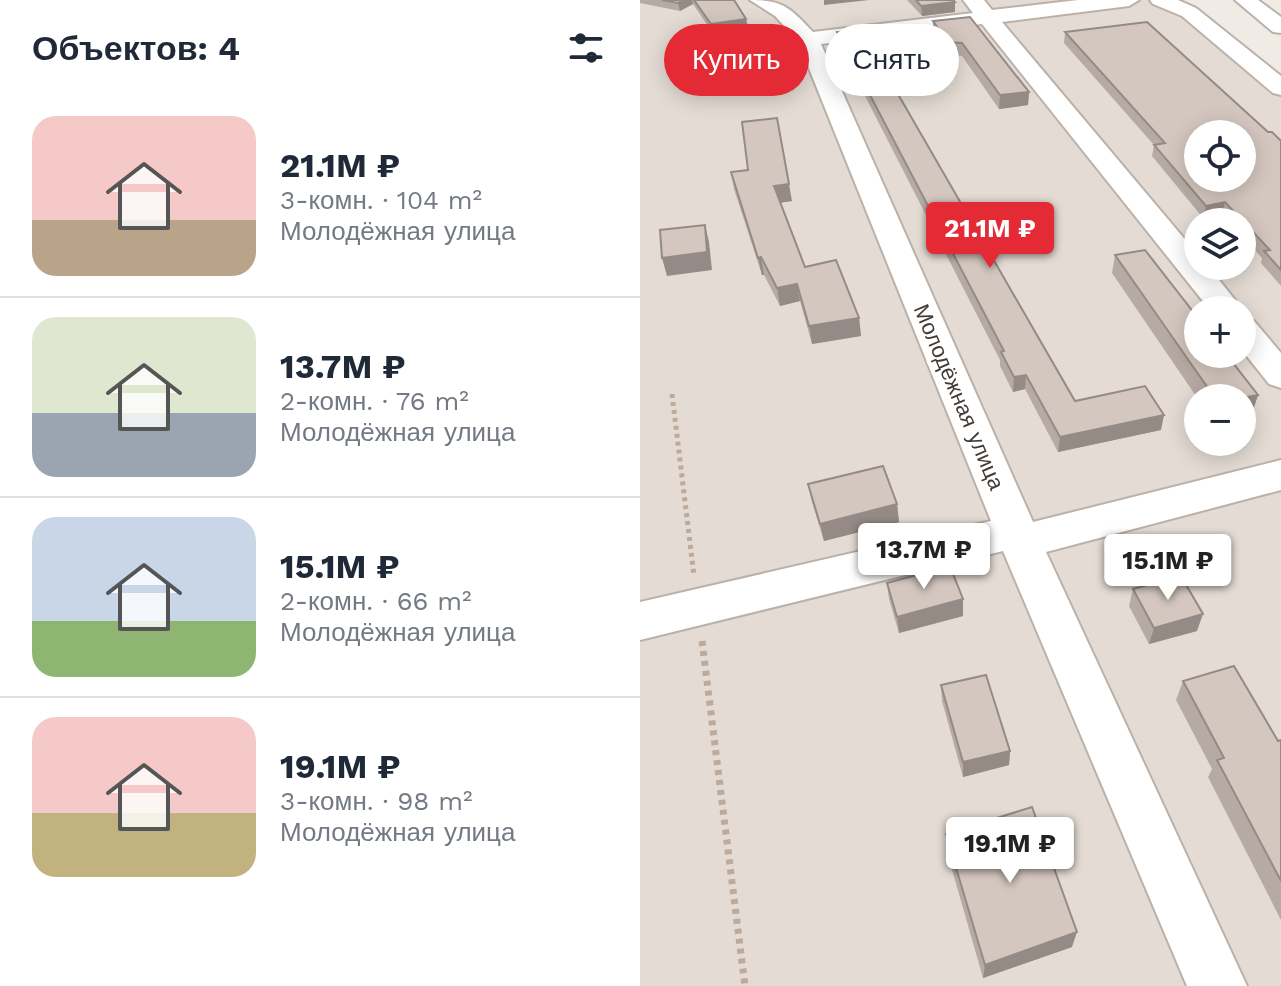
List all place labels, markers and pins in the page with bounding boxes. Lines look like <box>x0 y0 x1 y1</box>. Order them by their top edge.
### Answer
pin: 21.1M ₽ <box>916 202 1064 270</box>
pin: 13.7M ₽ <box>850 523 998 591</box>
pin: 15.1M ₽ <box>1094 534 1242 602</box>
pin: 19.1M ₽ <box>936 817 1084 885</box>

